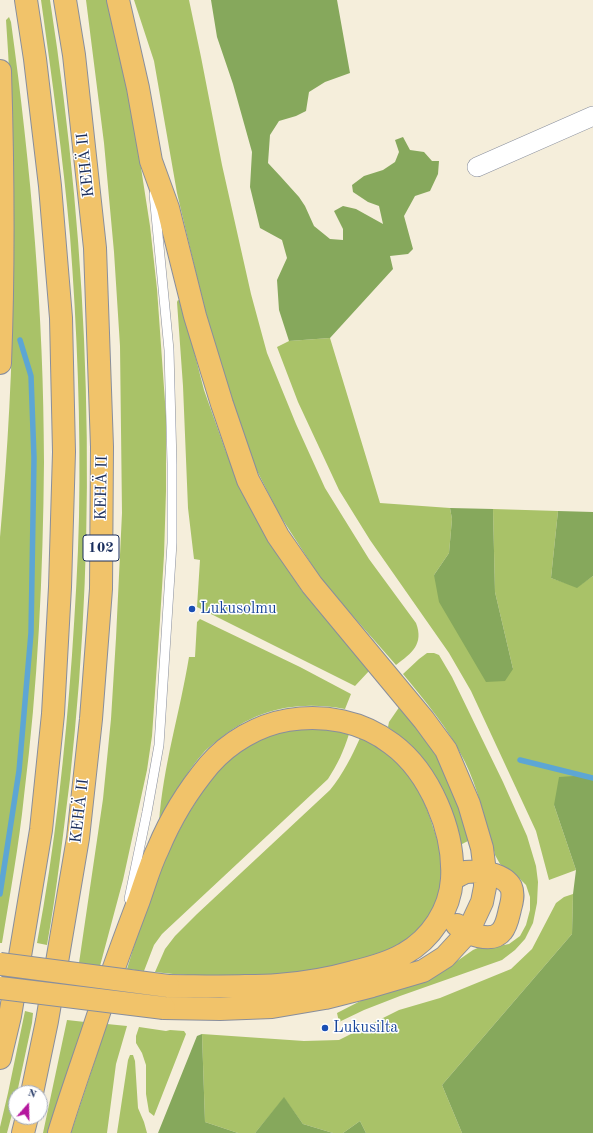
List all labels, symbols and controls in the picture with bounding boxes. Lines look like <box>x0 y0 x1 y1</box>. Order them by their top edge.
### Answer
street label: KEHÄ II <box>73 132 99 198</box>
street label: KEHÄ II <box>92 455 112 521</box>
road number: 102 <box>83 535 119 561</box>
place label: Lukusolmu <box>200 599 277 619</box>
marker: Lukusolmu <box>187 604 197 614</box>
street label: KEHÄ II <box>67 778 93 844</box>
place label: Lukusilta <box>333 1018 398 1038</box>
marker: Lukusilta <box>320 1023 330 1033</box>
north arrow <box>8 1085 48 1125</box>
text: N <box>26 1088 38 1101</box>

